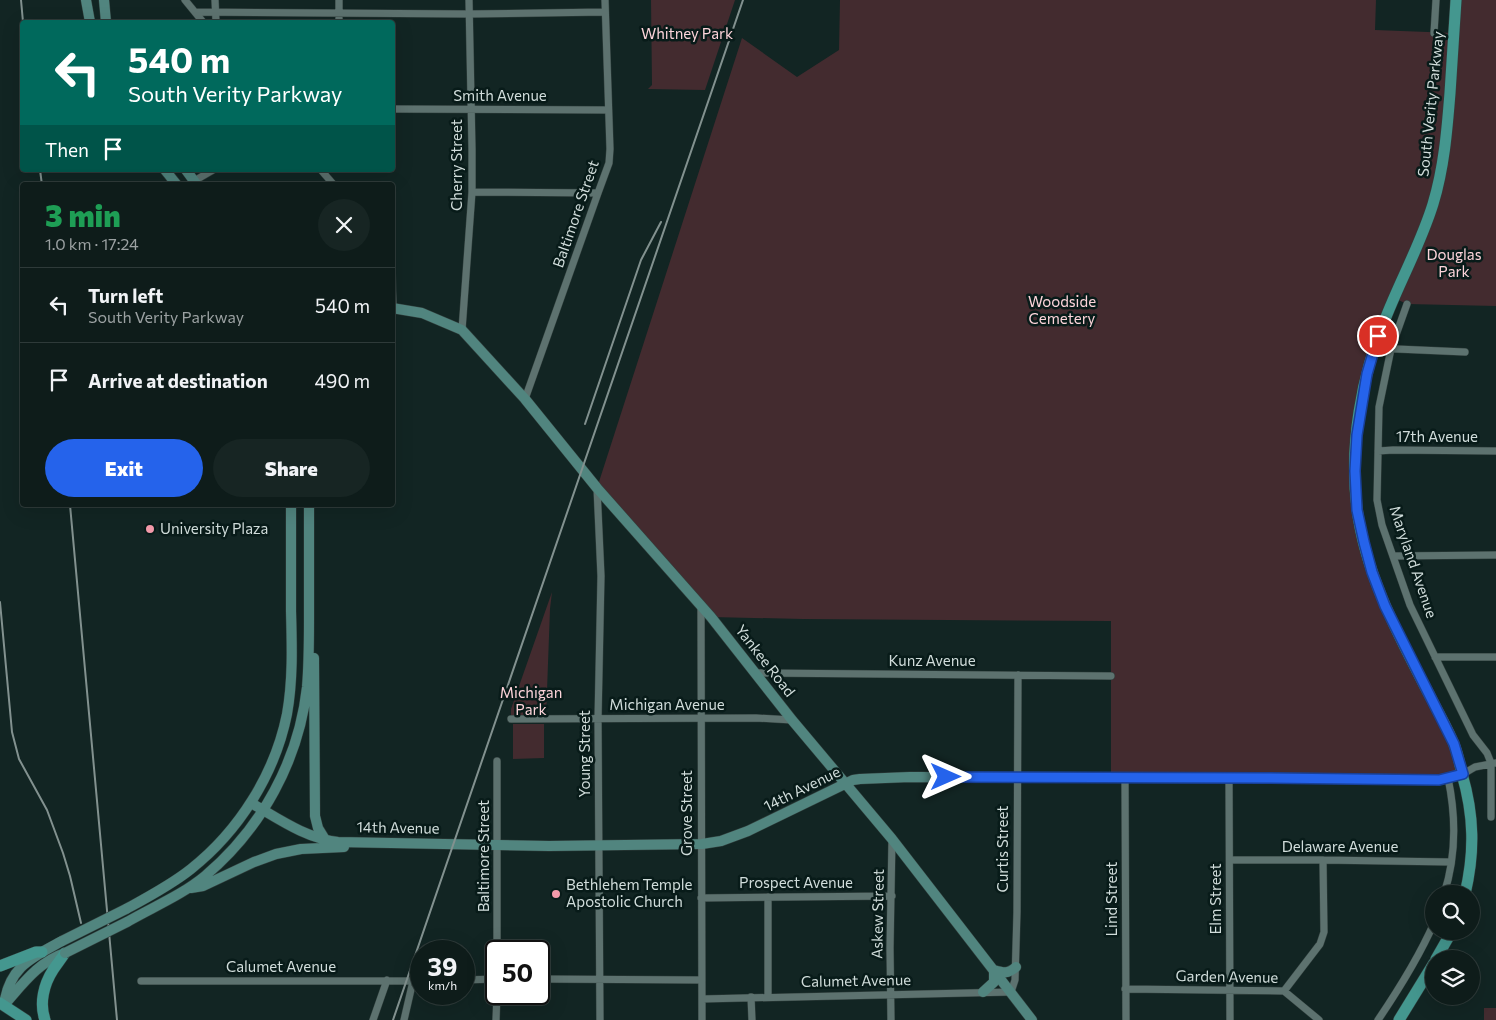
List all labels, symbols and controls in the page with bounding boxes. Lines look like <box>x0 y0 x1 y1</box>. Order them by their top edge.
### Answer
park label: Whitney Park <box>641 24 733 42</box>
street label: South Verity Parkway <box>1413 30 1447 178</box>
text: 540 m <box>128 37 230 80</box>
icon: left <box>45 40 110 105</box>
text: South Verity Parkway <box>128 80 342 107</box>
street label: Smith Avenue <box>453 86 547 104</box>
street label: Cherry Street <box>447 119 465 211</box>
icon: arrive <box>99 135 127 163</box>
text: Then <box>45 138 89 161</box>
street label: Baltimore Street <box>548 158 602 270</box>
text: 3 min <box>45 196 121 233</box>
button: close <box>318 199 370 251</box>
text: 1.0 km · 17:24 <box>45 234 139 253</box>
park label: Douglas Park <box>1427 245 1482 280</box>
text: Turn left <box>88 284 163 307</box>
icon: left <box>45 291 73 319</box>
park label: Woodside Cemetery <box>1028 292 1096 327</box>
text: 540 m <box>315 294 370 317</box>
text: South Verity Parkway <box>88 307 244 326</box>
pin <box>1357 315 1399 357</box>
icon: arrive <box>1364 322 1392 350</box>
icon: arrive <box>45 366 73 394</box>
text: Arrive at destination <box>88 369 268 392</box>
text: 490 m <box>314 369 370 392</box>
street label: 17th Avenue <box>1396 427 1478 445</box>
button: Exit <box>45 439 203 497</box>
button: Share <box>213 439 370 497</box>
street label: Maryland Avenue <box>1386 503 1442 620</box>
place label: University Plaza <box>160 519 268 537</box>
marker: University Plaza <box>144 523 156 535</box>
street label: Yankee Road <box>732 621 799 700</box>
street label: Kunz Avenue <box>888 651 976 669</box>
park label: Michigan Park <box>500 683 562 718</box>
street label: Michigan Avenue <box>609 695 725 713</box>
street label: Young Street <box>575 710 593 798</box>
position arrow <box>919 750 971 802</box>
street label: 14th Avenue <box>760 762 843 814</box>
street label: Grove Street <box>677 770 695 856</box>
street label: Baltimore Street <box>474 800 492 912</box>
street label: Curtis Street <box>993 806 1011 892</box>
street label: 14th Avenue <box>356 817 440 837</box>
street label: Delaware Avenue <box>1282 837 1398 855</box>
street label: Lind Street <box>1102 862 1120 936</box>
street label: Elm Street <box>1206 863 1224 935</box>
street label: Askew Street <box>867 869 887 959</box>
street label: Prospect Avenue <box>739 873 853 891</box>
place label: Bethlehem Temple Apostolic Church <box>566 875 693 910</box>
map controls <box>1425 885 1480 1005</box>
button: search <box>1425 885 1480 940</box>
marker: Bethlehem Temple Apostolic Church <box>550 888 562 900</box>
speed limit sign: 50 <box>485 940 550 1005</box>
button: layers <box>1425 950 1480 1005</box>
text: 39 <box>428 951 458 981</box>
street label: Calumet Avenue <box>226 957 336 975</box>
street label: Garden Avenue <box>1176 966 1279 986</box>
street label: Calumet Avenue <box>801 970 911 990</box>
text: km/h <box>428 978 457 992</box>

